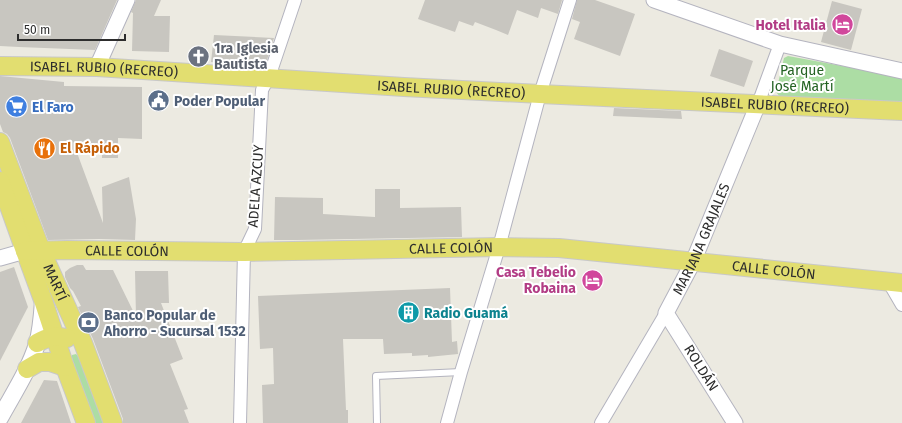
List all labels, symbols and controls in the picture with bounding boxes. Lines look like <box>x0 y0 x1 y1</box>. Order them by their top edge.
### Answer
hotel icon: Hotel Italia <box>829 12 855 38</box>
scale bar <box>18 16 125 42</box>
place label: Hotel Italia <box>755 17 826 34</box>
text: 50 m <box>24 23 50 37</box>
place label: 1ra Iglesia Bautista <box>214 40 279 73</box>
church icon: 1ra Iglesia Bautista <box>186 43 212 69</box>
street label: ISABEL RUBIO (RECREO) <box>30 58 179 81</box>
park label: Parque José Martí <box>770 62 834 95</box>
street label: ISABEL RUBIO (RECREO) <box>377 77 526 102</box>
public building icon: Poder Popular <box>146 88 172 114</box>
place label: Poder Popular <box>174 93 265 110</box>
street label: ISABEL RUBIO (RECREO) <box>700 93 849 117</box>
supermarket icon: El Faro <box>3 94 29 120</box>
place label: El Faro <box>32 99 74 116</box>
restaurant icon: El Rápido <box>31 135 57 161</box>
place label: El Rápido <box>60 140 120 157</box>
street label: ADELA AZCUY <box>245 144 267 228</box>
street label: MARIANA GRAJALES <box>669 180 733 298</box>
street label: CALLE COLÓN <box>409 238 493 257</box>
street label: CALLE COLÓN <box>85 241 169 260</box>
street label: CALLE COLÓN <box>731 257 816 283</box>
street label: MARTÍ <box>40 261 72 303</box>
place label: Casa Tebelio Robaina <box>496 264 576 297</box>
hotel icon: Casa Tebelio Robaina <box>579 267 605 293</box>
building icon: Radio Guamá <box>395 300 421 326</box>
place label: Radio Guamá <box>424 305 509 322</box>
place label: Banco Popular de Ahorro - Sucursal 1532 <box>103 307 246 340</box>
bank icon: Banco Popular de Ahorro - Sucursal 1532 <box>76 310 102 336</box>
street label: ROLDÁN <box>680 341 723 394</box>

